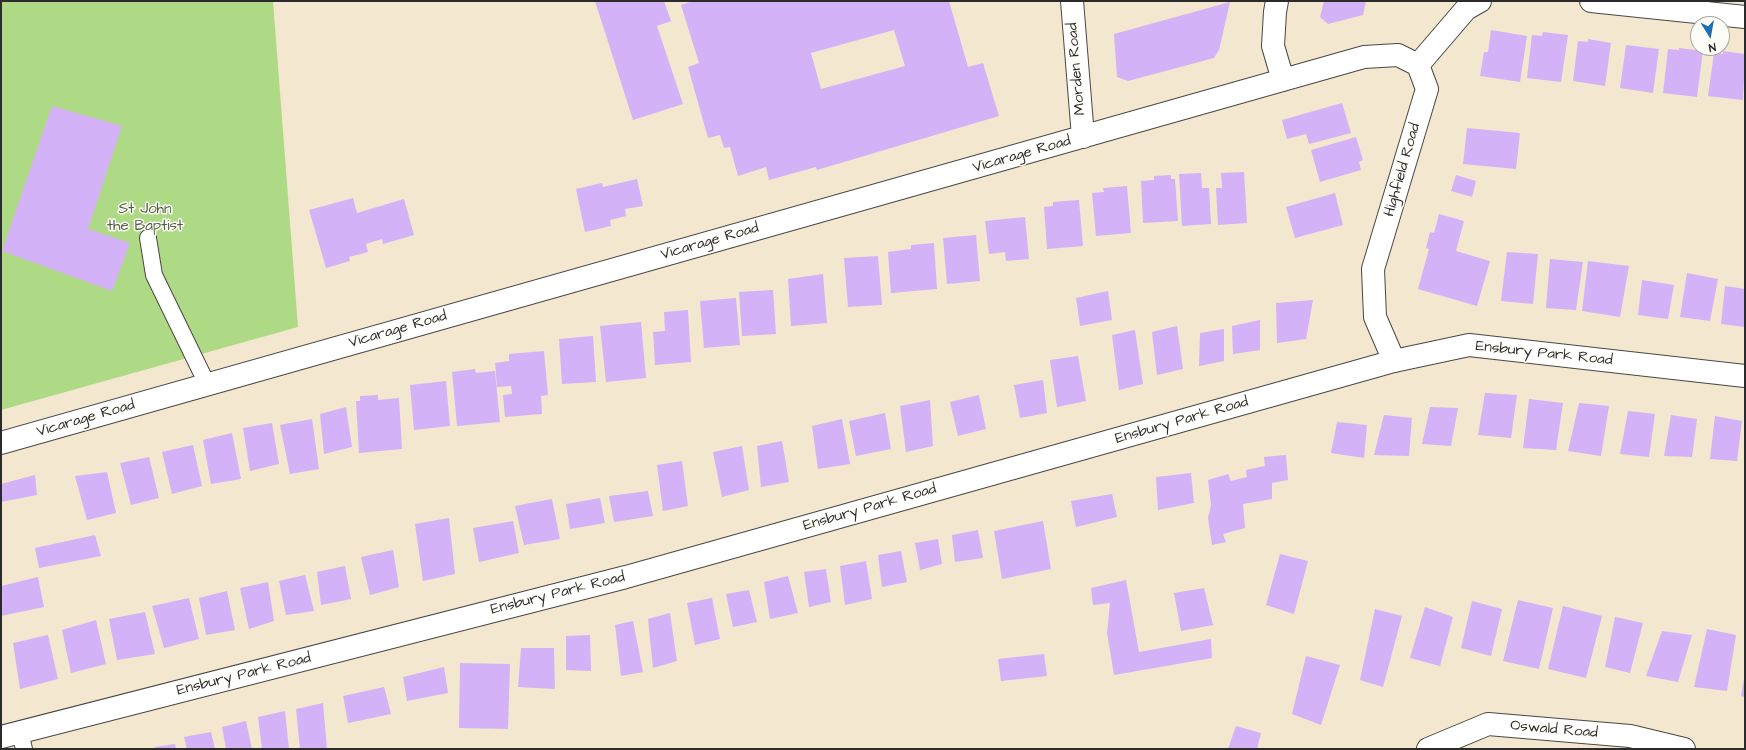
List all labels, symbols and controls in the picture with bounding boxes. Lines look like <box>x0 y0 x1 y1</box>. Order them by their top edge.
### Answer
north arrow <box>1690 16 1730 56</box>
street label: Morden Road <box>1064 22 1090 116</box>
text: N <box>1707 39 1717 55</box>
street label: Highfield Road <box>1381 121 1425 219</box>
street label: Vicarage Road <box>971 132 1073 178</box>
park label: St John the Baptist <box>107 201 183 236</box>
street label: Vicarage Road <box>659 219 761 265</box>
street label: Vicarage Road <box>347 307 449 353</box>
street label: Ensbury Park Road <box>1475 338 1613 370</box>
street label: Ensbury Park Road <box>1113 393 1251 449</box>
street label: Vicarage Road <box>35 396 137 442</box>
street label: Ensbury Park Road <box>801 480 939 536</box>
street label: Ensbury Park Road <box>489 569 627 619</box>
street label: Ensbury Park Road <box>175 650 313 700</box>
street label: Oswald Road <box>1509 717 1599 743</box>

